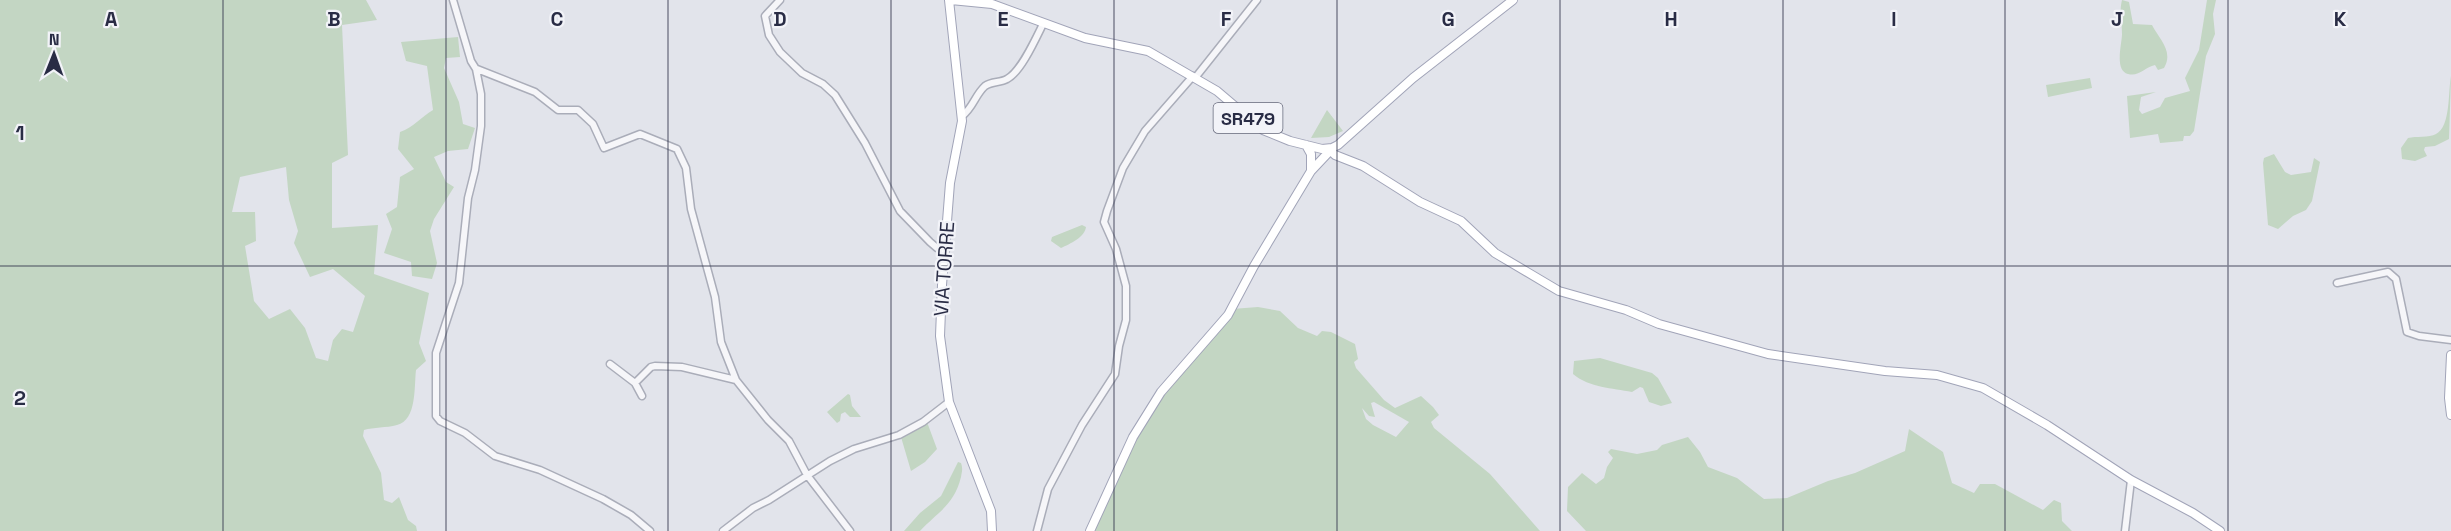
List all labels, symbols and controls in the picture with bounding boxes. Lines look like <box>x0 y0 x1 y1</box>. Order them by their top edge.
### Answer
text: A <box>105 6 118 32</box>
text: B <box>327 6 341 32</box>
text: C <box>551 6 564 32</box>
text: D <box>773 6 787 32</box>
text: E <box>997 6 1009 32</box>
text: F <box>1221 6 1232 32</box>
text: G <box>1441 6 1455 32</box>
text: H <box>1664 6 1678 32</box>
text: I <box>1891 6 1897 32</box>
text: J <box>2111 6 2123 32</box>
text: K <box>2334 6 2347 32</box>
north arrow <box>24 24 84 84</box>
text: N <box>49 29 60 50</box>
road number: SR479 <box>1214 103 1282 133</box>
text: 1 <box>15 120 25 146</box>
street label: VIA TORRE <box>928 221 960 317</box>
text: 2 <box>14 385 26 411</box>

